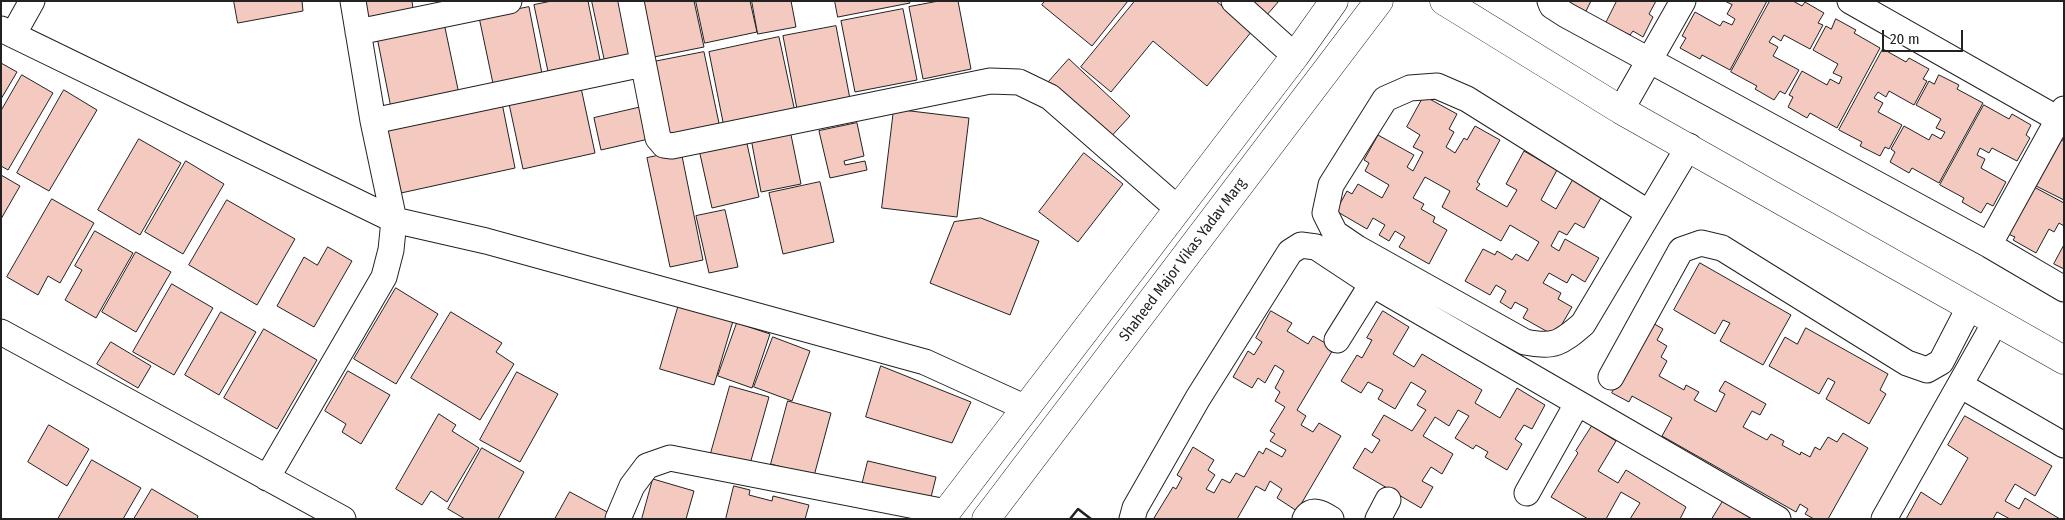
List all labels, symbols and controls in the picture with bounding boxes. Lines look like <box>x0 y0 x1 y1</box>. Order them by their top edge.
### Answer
scale bar <box>1885 20 1966 52</box>
text: 20 m <box>1890 30 1920 48</box>
street label: Shaheed Major Vikas Yadav Marg <box>1116 175 1250 345</box>

